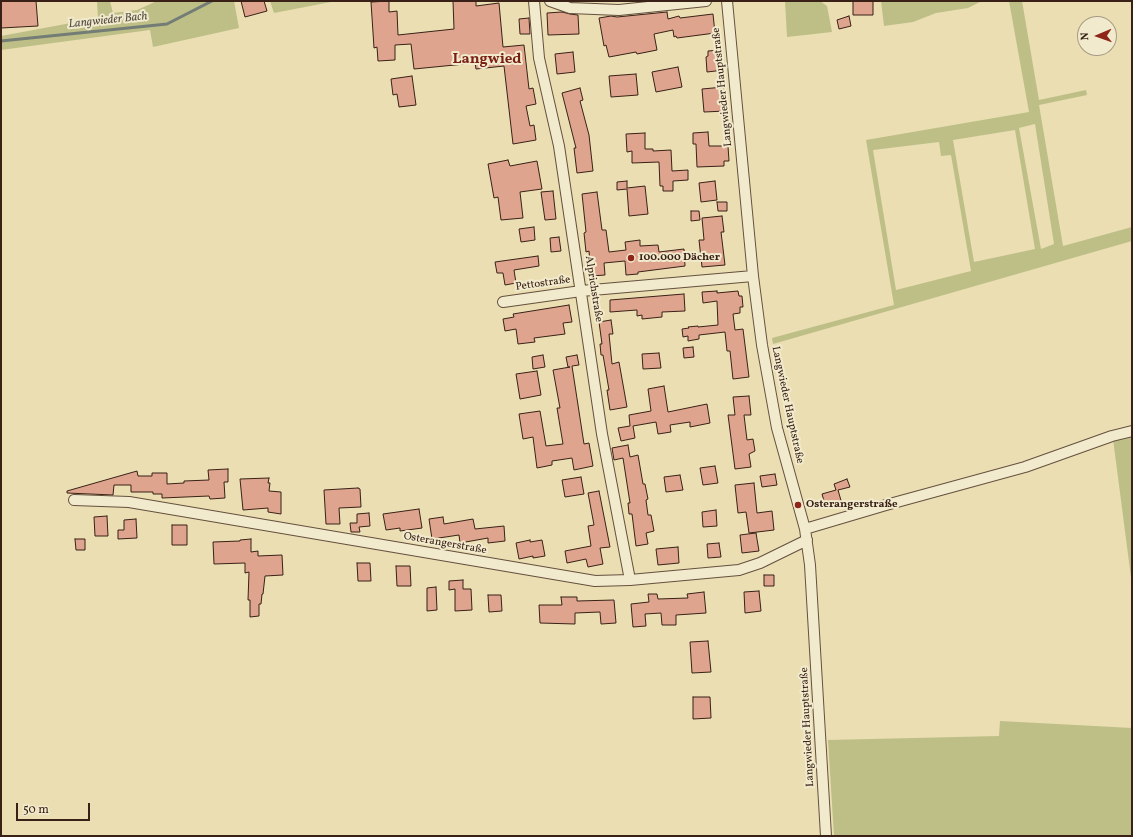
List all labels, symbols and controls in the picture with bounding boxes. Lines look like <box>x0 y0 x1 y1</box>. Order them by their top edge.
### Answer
water label: Langwieder Bach <box>68 10 148 32</box>
north arrow <box>1077 16 1117 56</box>
street label: Langwieder Hauptstraße <box>710 27 736 147</box>
text: N <box>1078 32 1093 41</box>
district label: Langwied <box>453 51 521 69</box>
place label: 100.000 Dächer <box>639 251 720 265</box>
marker: 100.000 Dächer <box>626 253 636 263</box>
street label: Alprichstraße <box>581 255 605 323</box>
street label: Pettostraße <box>515 274 571 294</box>
street label: Langwieder Hauptstraße <box>768 345 806 465</box>
place label: Osterangerstraße <box>806 498 898 512</box>
marker: Osterangerstraße <box>793 500 803 510</box>
street label: Osterangerstraße <box>402 530 488 558</box>
street label: Langwieder Hauptstraße <box>798 667 818 787</box>
scale bar <box>18 795 92 821</box>
text: 50 m <box>23 802 49 818</box>

